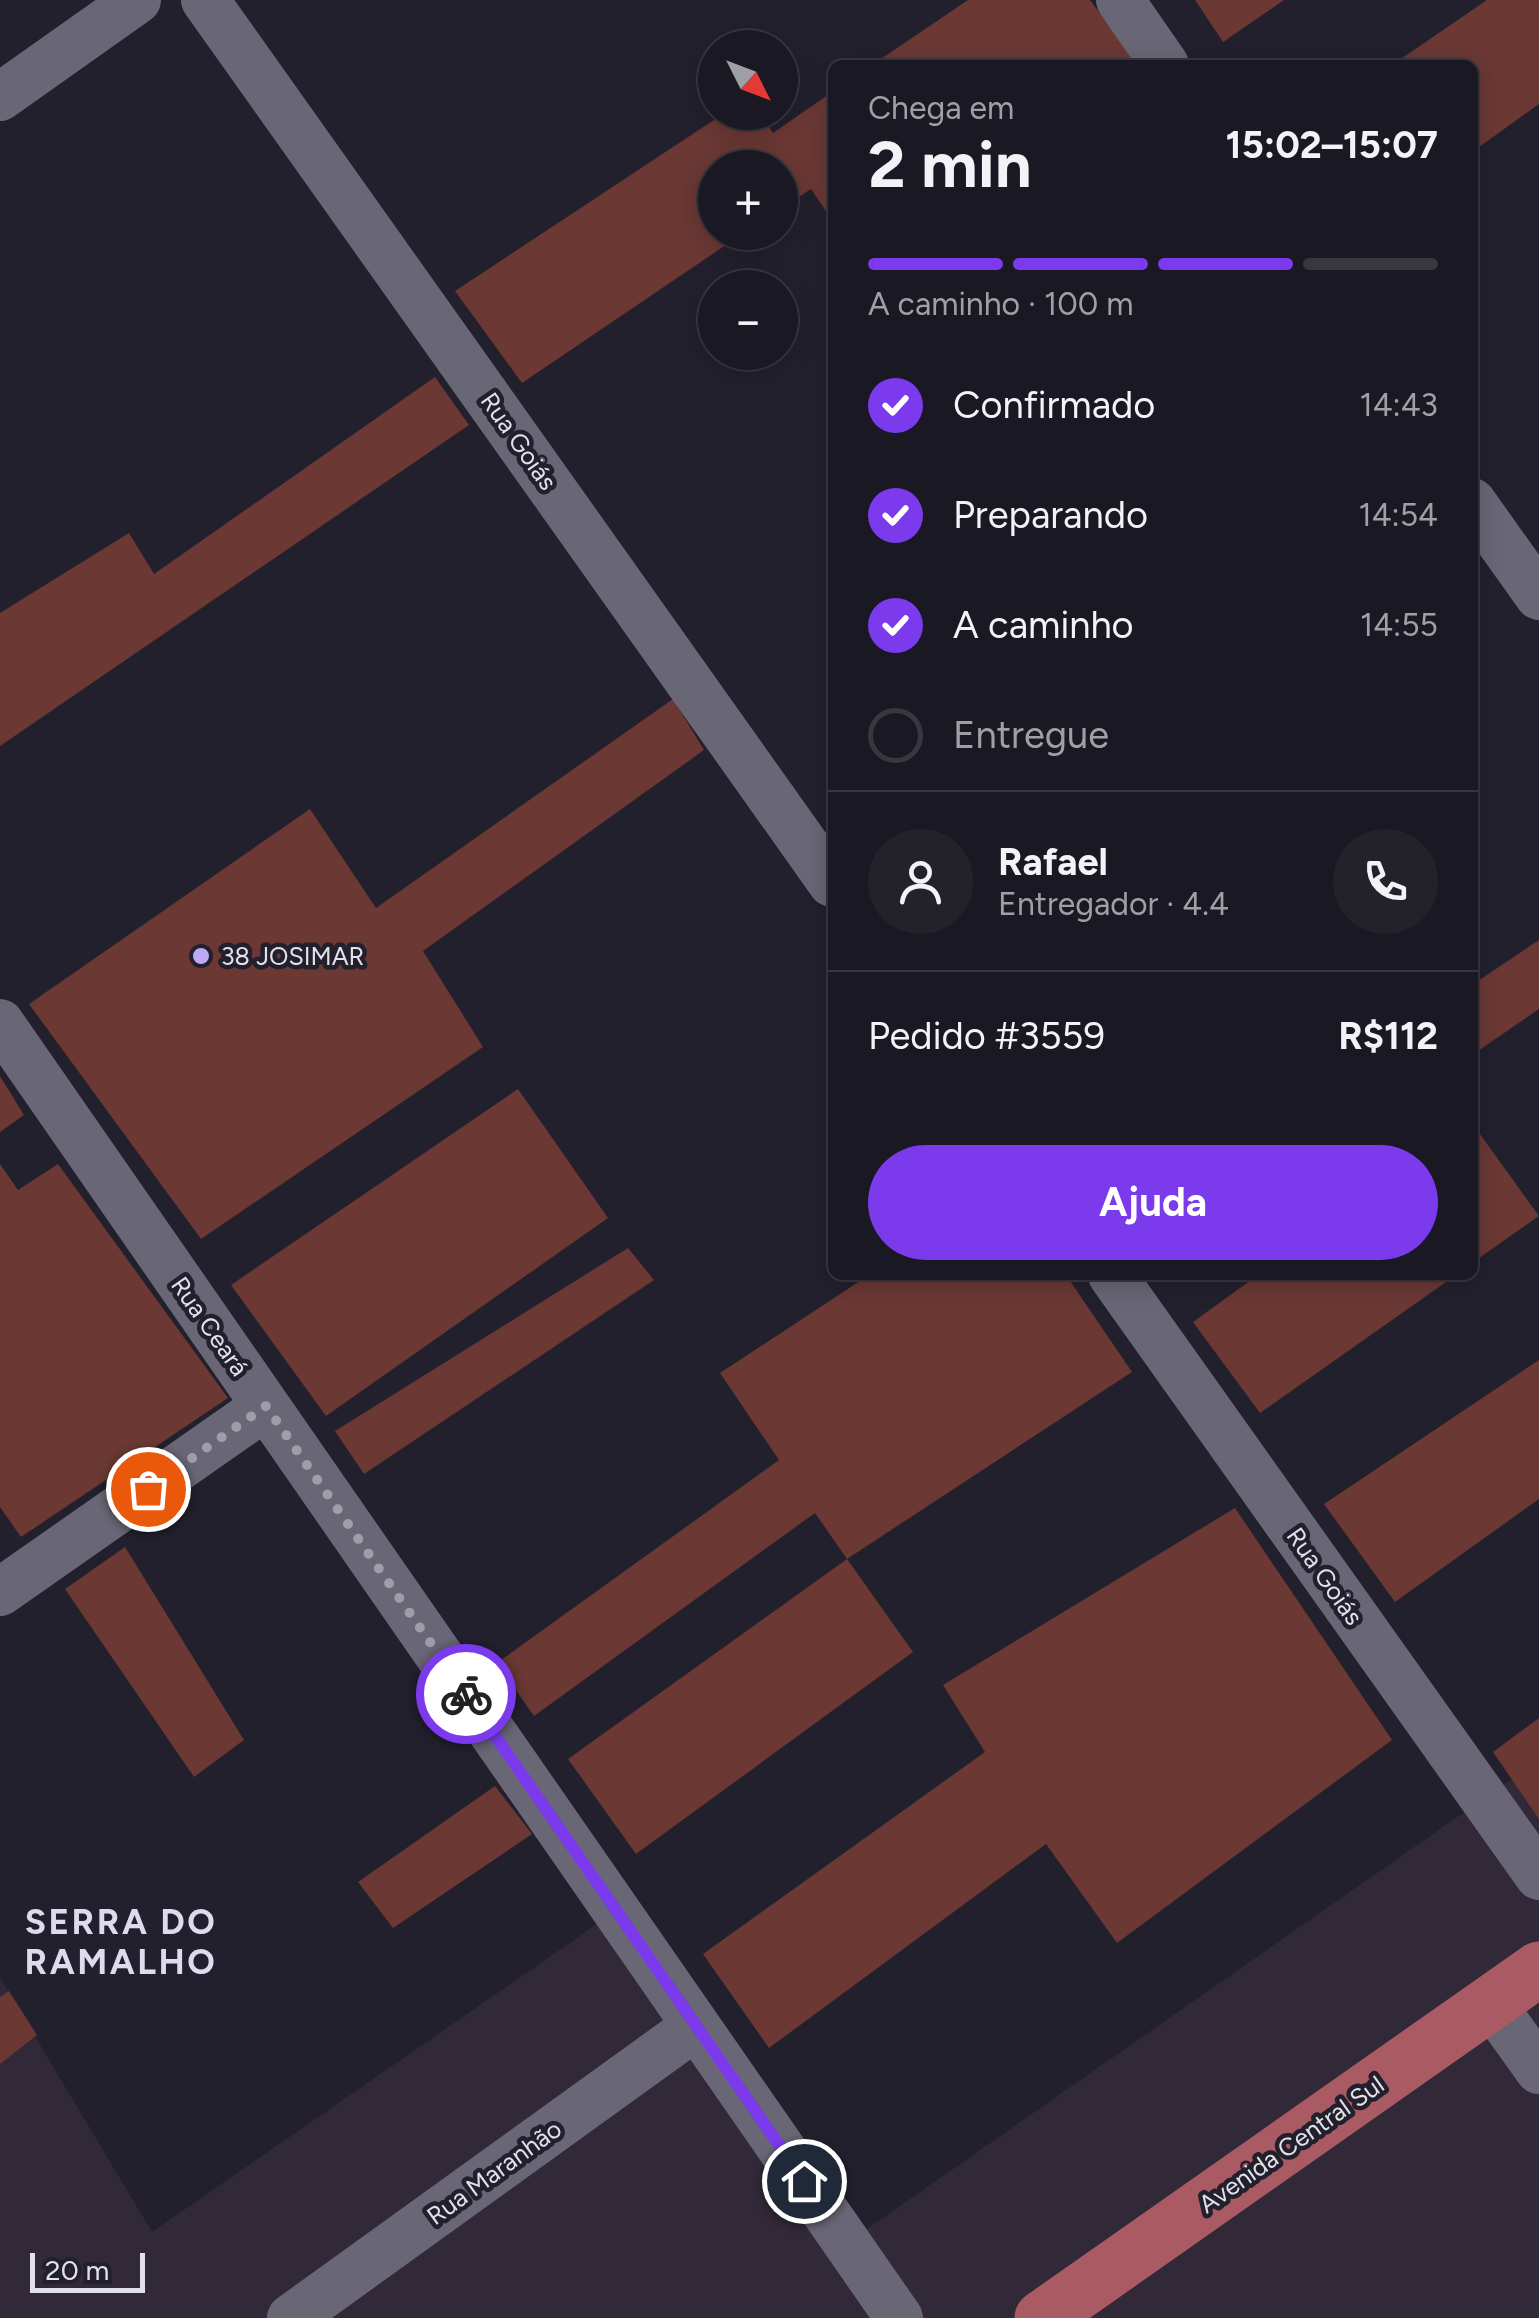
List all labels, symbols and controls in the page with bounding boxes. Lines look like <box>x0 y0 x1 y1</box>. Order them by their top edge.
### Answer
north arrow <box>698 30 798 130</box>
map controls <box>698 30 798 370</box>
text: Chega em <box>868 89 1014 127</box>
text: 15:02–15:07 <box>1226 122 1438 168</box>
text: 2 min <box>868 125 1032 203</box>
button: + <box>698 150 798 250</box>
button: − <box>698 270 798 370</box>
text: A caminho · 100 m <box>868 285 1133 323</box>
icon: check <box>868 378 923 433</box>
text: Confirmado <box>953 382 1155 428</box>
street label: Rua Goiás <box>475 386 563 496</box>
text: 14:43 <box>1360 386 1438 424</box>
icon: check <box>868 488 923 543</box>
text: Preparando <box>953 492 1148 538</box>
text: 14:54 <box>1359 496 1438 534</box>
icon: check <box>868 598 923 653</box>
text: A caminho <box>953 602 1134 648</box>
text: 14:55 <box>1360 606 1438 644</box>
text: Entregue <box>953 712 1109 758</box>
button: person <box>868 829 973 934</box>
button: phone <box>1333 829 1438 934</box>
text: Rafael <box>998 839 1108 885</box>
text: Entregador · 4.4 <box>998 885 1229 923</box>
place label: 38 JOSIMAR <box>221 941 364 971</box>
marker: 38 JOSIMAR <box>190 945 212 967</box>
text: Pedido #3559 <box>868 1013 1105 1059</box>
text: R$112 <box>1338 1013 1438 1059</box>
button: Ajuda <box>868 1145 1438 1260</box>
street label: Rua Ceará <box>165 1271 255 1381</box>
pin <box>106 1447 191 1532</box>
icon: bag <box>121 1462 176 1517</box>
street label: Rua Goiás <box>1281 1521 1369 1631</box>
courier <box>416 1644 516 1744</box>
icon: bike <box>439 1667 494 1722</box>
district label: SERRA DO RAMALHO <box>25 1901 217 1983</box>
street label: Avenida Central Sul <box>1193 2069 1389 2219</box>
street label: Rua Maranhão <box>421 2113 567 2231</box>
pin <box>762 2139 847 2224</box>
icon: home <box>777 2154 832 2209</box>
scale bar <box>30 2248 145 2292</box>
text: 20 m <box>45 2253 109 2287</box>

